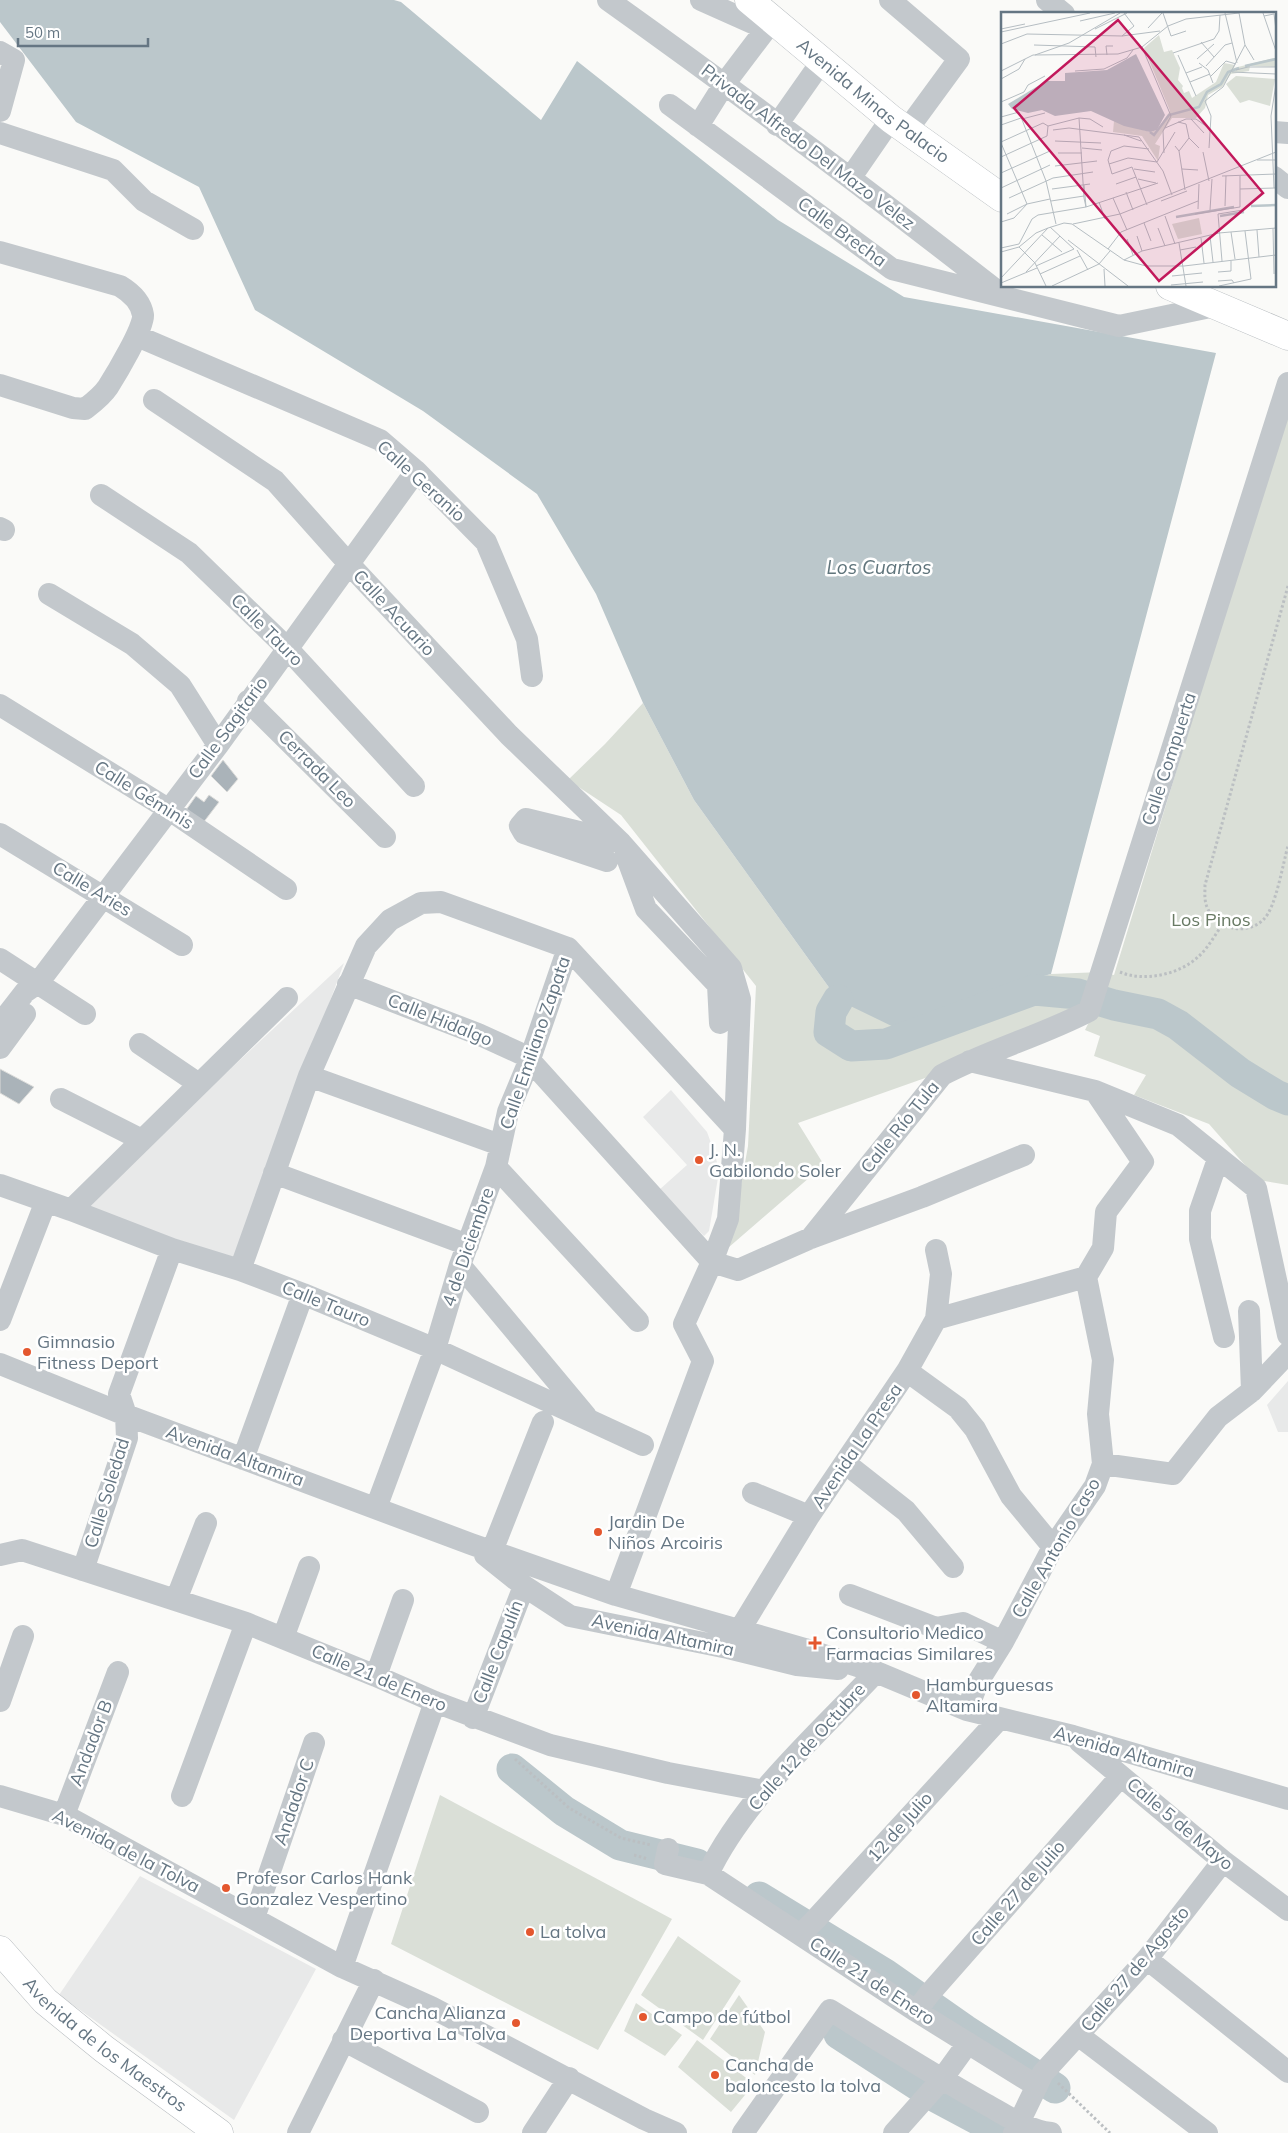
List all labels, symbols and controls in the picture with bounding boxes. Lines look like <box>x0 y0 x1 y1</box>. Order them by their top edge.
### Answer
inset map <box>1001 12 1276 288</box>
scale bar <box>18 15 148 47</box>
text: 50 m <box>25 23 60 42</box>
street label: Avenida Minas Palacio <box>792 33 954 168</box>
street label: Privada Alfredo Del Mazo Velez <box>697 59 920 235</box>
street label: Calle Brecha <box>793 192 891 272</box>
street label: Calle Geranio <box>372 435 470 526</box>
water label: Los Cuartos <box>827 555 931 579</box>
street label: Calle Acuario <box>348 565 440 661</box>
street label: Calle Tauro <box>226 589 308 671</box>
street label: Calle Sagitario <box>183 672 273 784</box>
street label: Calle Compuerta <box>1136 689 1201 828</box>
street label: Cerrada Leo <box>273 725 361 813</box>
street label: Calle Géminis <box>90 755 198 834</box>
street label: Calle Aries <box>48 856 136 921</box>
park label: Los Pinos <box>1171 908 1251 931</box>
street label: Calle Emiliano Zapata <box>494 953 575 1132</box>
street label: Calle Hidalgo <box>384 988 496 1051</box>
street label: Calle Río Tula <box>855 1076 944 1178</box>
place label: J. N. Gabilondo Soler <box>709 1138 841 1182</box>
marker: J. N. Gabilondo Soler <box>693 1154 705 1166</box>
street label: 4 de Diciembre <box>436 1184 499 1309</box>
street label: Calle Tauro <box>279 1275 374 1332</box>
place label: Gimnasio Fitness Deport <box>37 1330 158 1374</box>
marker: Gimnasio Fitness Deport <box>21 1346 33 1358</box>
street label: Avenida La Presa <box>806 1379 907 1513</box>
street label: Avenida Altamira <box>163 1420 307 1491</box>
street label: Calle Soledad <box>79 1435 134 1551</box>
street label: Calle Antonio Caso <box>1006 1474 1105 1622</box>
place label: Jardin De Niños Arcoiris <box>608 1510 723 1554</box>
marker: Jardin De Niños Arcoiris <box>592 1526 604 1538</box>
street label: Calle Capulín <box>467 1597 528 1707</box>
street label: Avenida Altamira <box>590 1608 736 1661</box>
place label: Consultorio Medico Farmacias Similares <box>826 1621 993 1665</box>
marker: Consultorio Medico Farmacias Similares <box>808 1636 822 1650</box>
street label: Calle 21 de Enero <box>308 1639 450 1716</box>
place label: Hamburguesas Altamira <box>926 1673 1054 1717</box>
street label: Calle 12 de Octubre <box>743 1678 870 1815</box>
marker: Hamburguesas Altamira <box>910 1689 922 1701</box>
street label: Andador B <box>64 1697 117 1789</box>
street label: Avenida Altamira <box>1051 1720 1197 1783</box>
street label: Andador C <box>268 1756 319 1848</box>
street label: Calle 5 de Mayo <box>1122 1772 1238 1875</box>
street label: 12 de Julio <box>862 1787 937 1867</box>
street label: Avenida de la Tolva <box>49 1803 204 1898</box>
street label: Calle 27 de Julio <box>965 1835 1070 1950</box>
place label: Profesor Carlos Hank Gonzalez Vespertino <box>236 1866 413 1910</box>
marker: Profesor Carlos Hank Gonzalez Vespertino <box>220 1882 232 1894</box>
street label: Calle 27 de Agosto <box>1075 1901 1194 2036</box>
place label: La tolva <box>540 1920 606 1943</box>
marker: La tolva <box>524 1926 536 1938</box>
street label: Calle 21 de Enero <box>805 1931 939 2030</box>
street label: Avenida de los Maestros <box>18 1972 192 2117</box>
place label: Cancha Alianza Deportiva La Tolva <box>350 2001 506 2045</box>
place label: Campo de fútbol <box>653 2005 791 2028</box>
marker: Campo de fútbol <box>637 2011 649 2023</box>
marker: Cancha Alianza Deportiva La Tolva <box>510 2017 522 2029</box>
place label: Cancha de baloncesto la tolva <box>725 2053 881 2097</box>
marker: Cancha de baloncesto la tolva <box>709 2069 721 2081</box>

